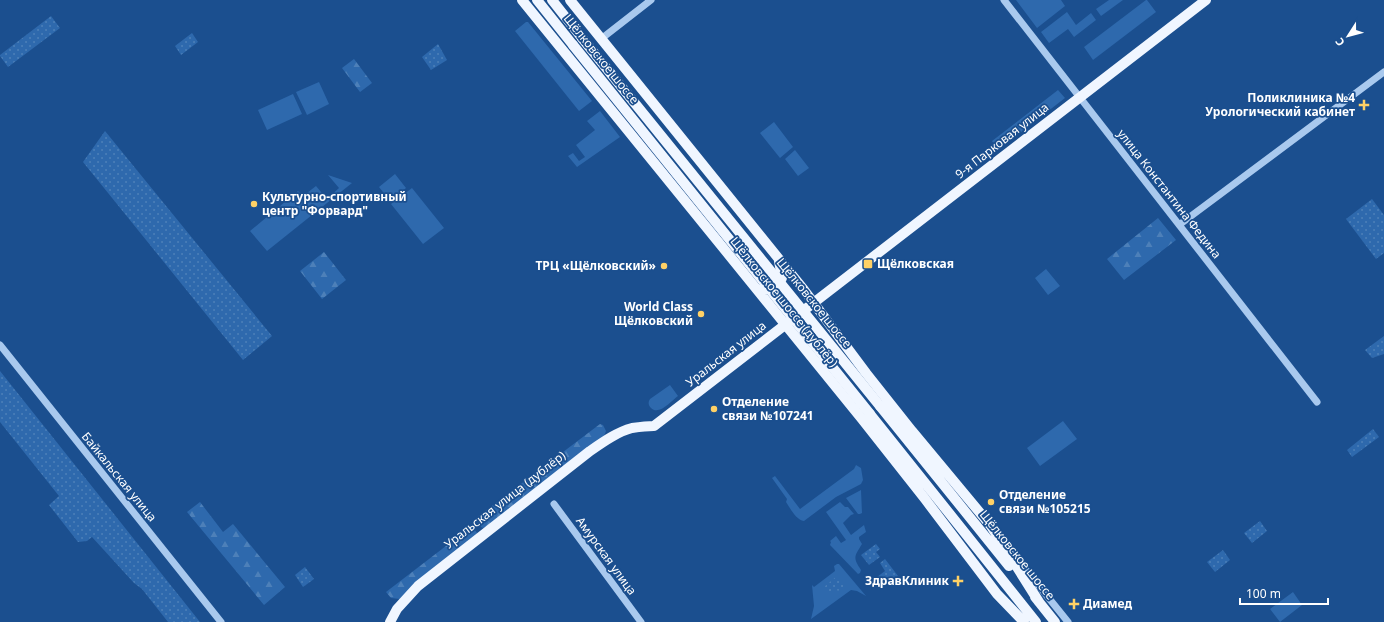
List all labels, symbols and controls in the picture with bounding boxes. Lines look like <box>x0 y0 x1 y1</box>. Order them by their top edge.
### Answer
street label: Щёлковское шоссе <box>560 10 643 107</box>
north arrow <box>1328 16 1368 56</box>
text: С <box>1331 35 1348 49</box>
place label: Поликлиника №4 Урологический кабинет <box>1205 89 1355 120</box>
street label: 9-я Парковая улица <box>951 99 1052 182</box>
marker: Поликлиника №4 Урологический кабинет <box>1358 99 1370 111</box>
street label: улица Константина Федина <box>1114 126 1225 262</box>
place label: Культурно-спортивный центр "Форвард" <box>262 188 407 219</box>
marker: Культурно-спортивный центр "Форвард" <box>249 199 259 209</box>
street label: Щёлковское шоссе (дублёр) <box>727 234 841 370</box>
street label: Щёлковское шоссе <box>773 255 855 351</box>
place label: Щёлковская <box>877 255 954 272</box>
place label: ТРЦ «Щёлковский» <box>535 257 656 274</box>
marker: Щёлковская <box>862 258 874 270</box>
marker: ТРЦ «Щёлковский» <box>659 261 669 271</box>
place label: World Class Щёлковский <box>614 298 693 329</box>
marker: World Class Щёлковский <box>696 309 706 319</box>
street label: Уральская улица <box>682 317 769 390</box>
place label: Отделение связи №107241 <box>722 393 814 424</box>
marker: Отделение связи №107241 <box>709 404 719 414</box>
street label: Байкальская улица <box>78 428 161 525</box>
street label: Уральская улица (дублёр) <box>441 447 569 552</box>
place label: Отделение связи №105215 <box>999 486 1091 517</box>
marker: Отделение связи №105215 <box>986 497 996 507</box>
street label: Щёлковское шоссе <box>976 506 1059 603</box>
street label: Амурская улица <box>572 513 641 598</box>
place label: ЗдравКлиник <box>865 572 950 589</box>
marker: ЗдравКлиник <box>952 575 964 587</box>
scale bar <box>1240 580 1328 606</box>
text: 100 m <box>1246 585 1281 602</box>
place label: Диамед <box>1083 595 1132 612</box>
marker: Диамед <box>1068 598 1080 610</box>

